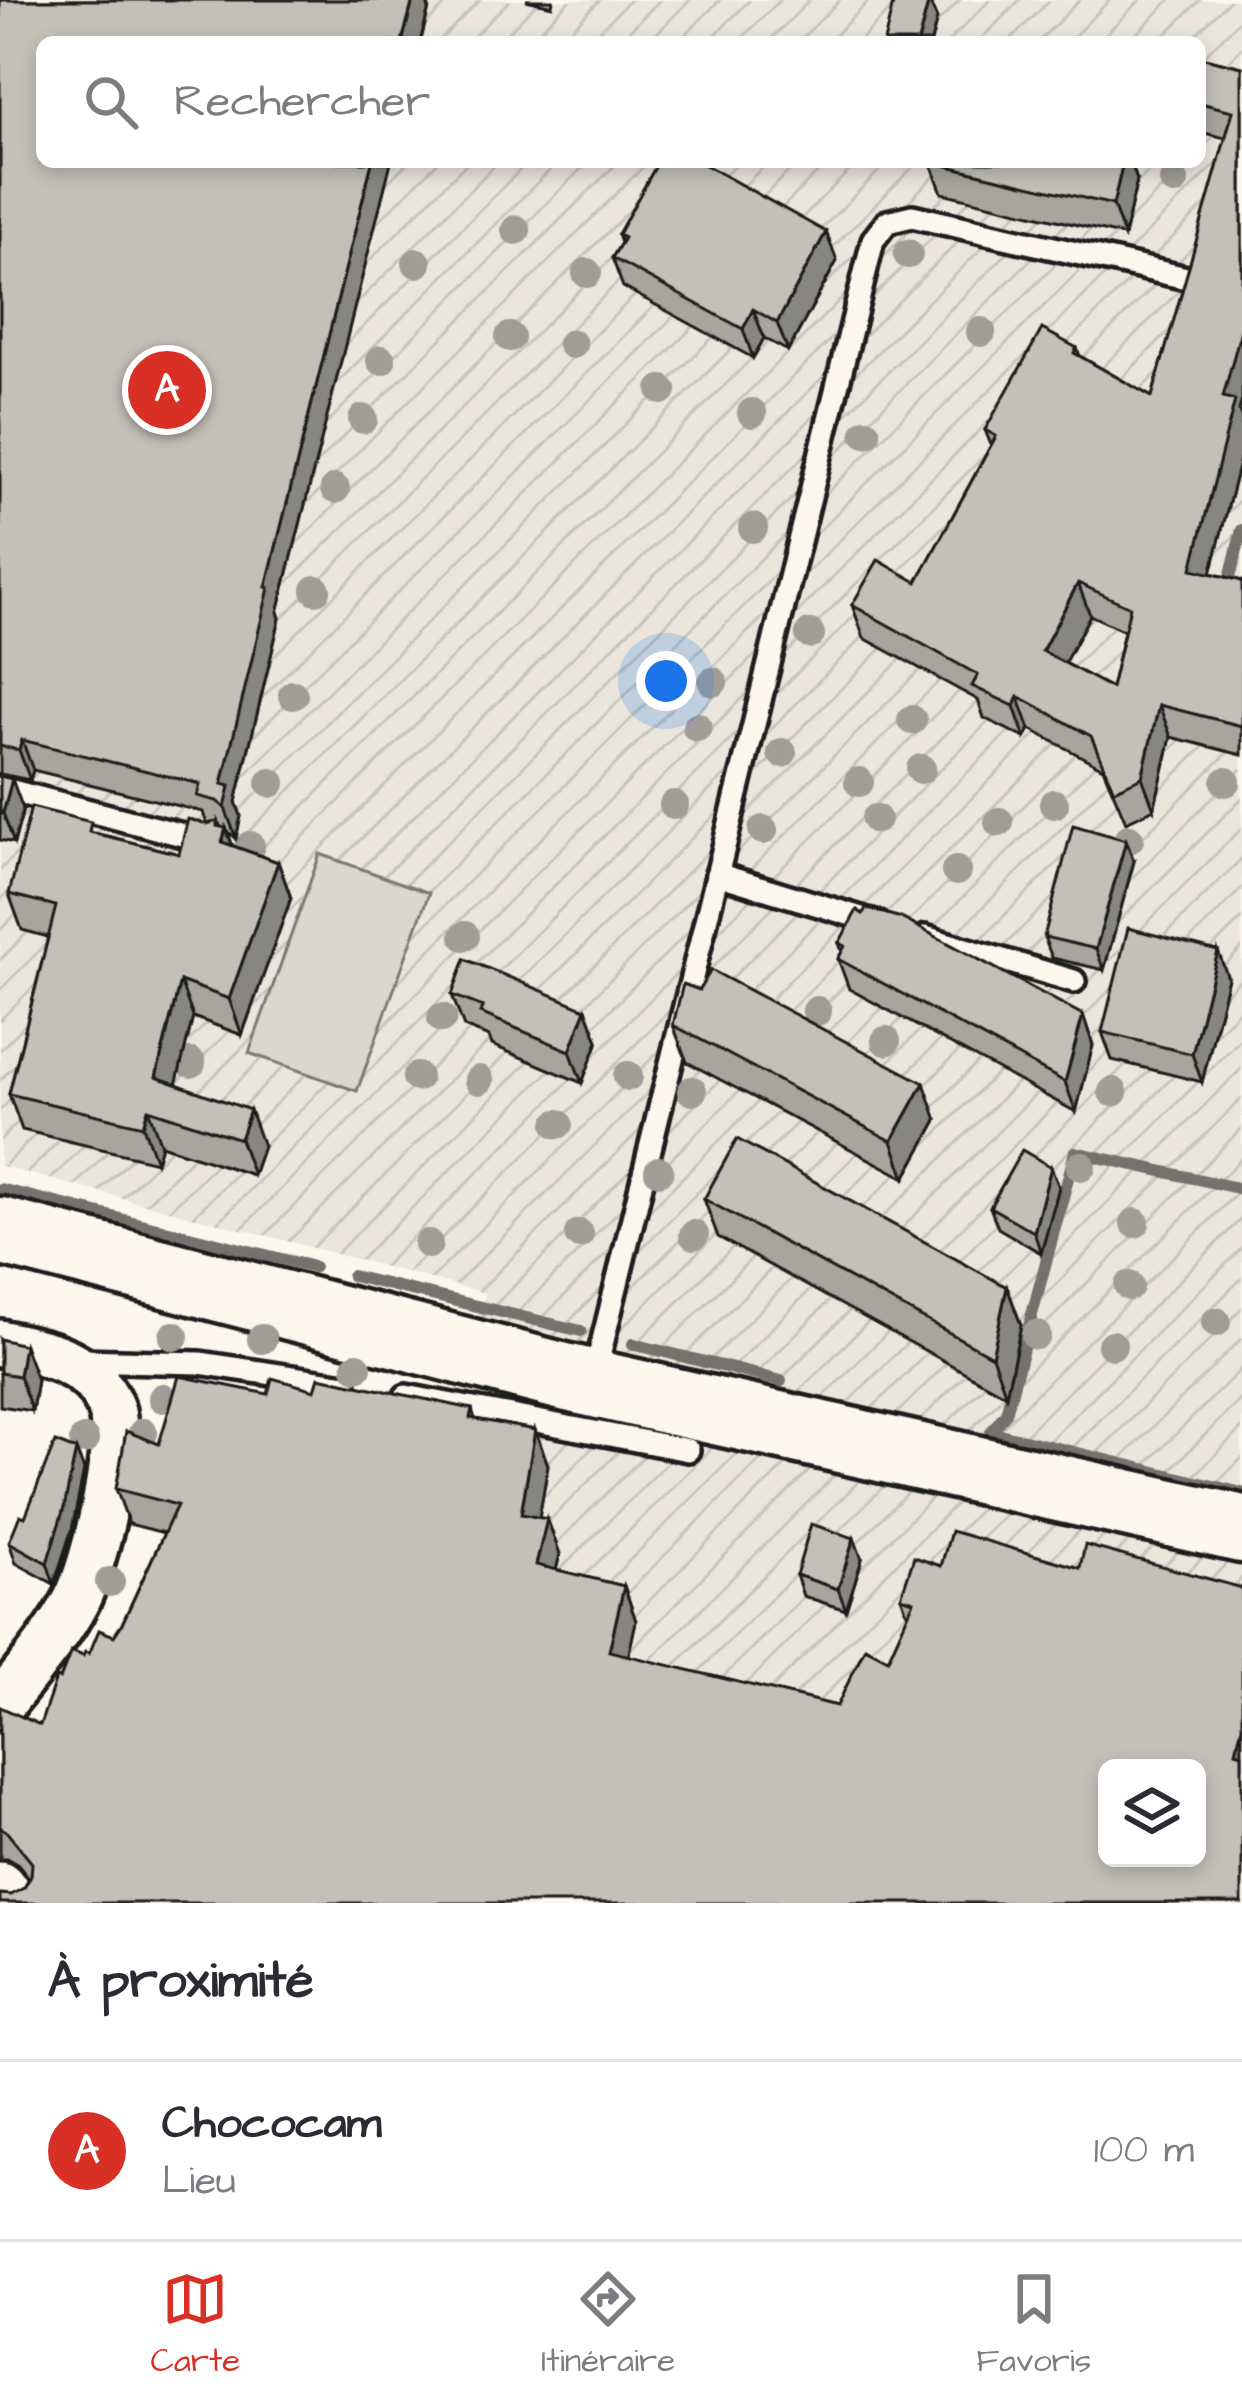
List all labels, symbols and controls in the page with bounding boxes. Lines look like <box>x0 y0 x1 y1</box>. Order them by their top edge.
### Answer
search box <box>36 36 1206 168</box>
icon: search <box>78 69 144 135</box>
text: Rechercher <box>174 71 430 133</box>
pin: A <box>128 345 206 435</box>
your location <box>636 651 696 711</box>
map controls <box>1098 1759 1206 1867</box>
button: layers <box>1098 1759 1206 1867</box>
text: À proximité <box>48 1946 314 2017</box>
text: Chococam <box>162 2093 382 2155</box>
text: A <box>75 2124 99 2178</box>
text: 100 m <box>1094 2124 1194 2178</box>
text: Lieu <box>162 2155 236 2209</box>
tab: Carte <box>151 2266 240 2384</box>
tab: Itinéraire <box>541 2266 675 2384</box>
tab: Favoris <box>976 2266 1091 2384</box>

